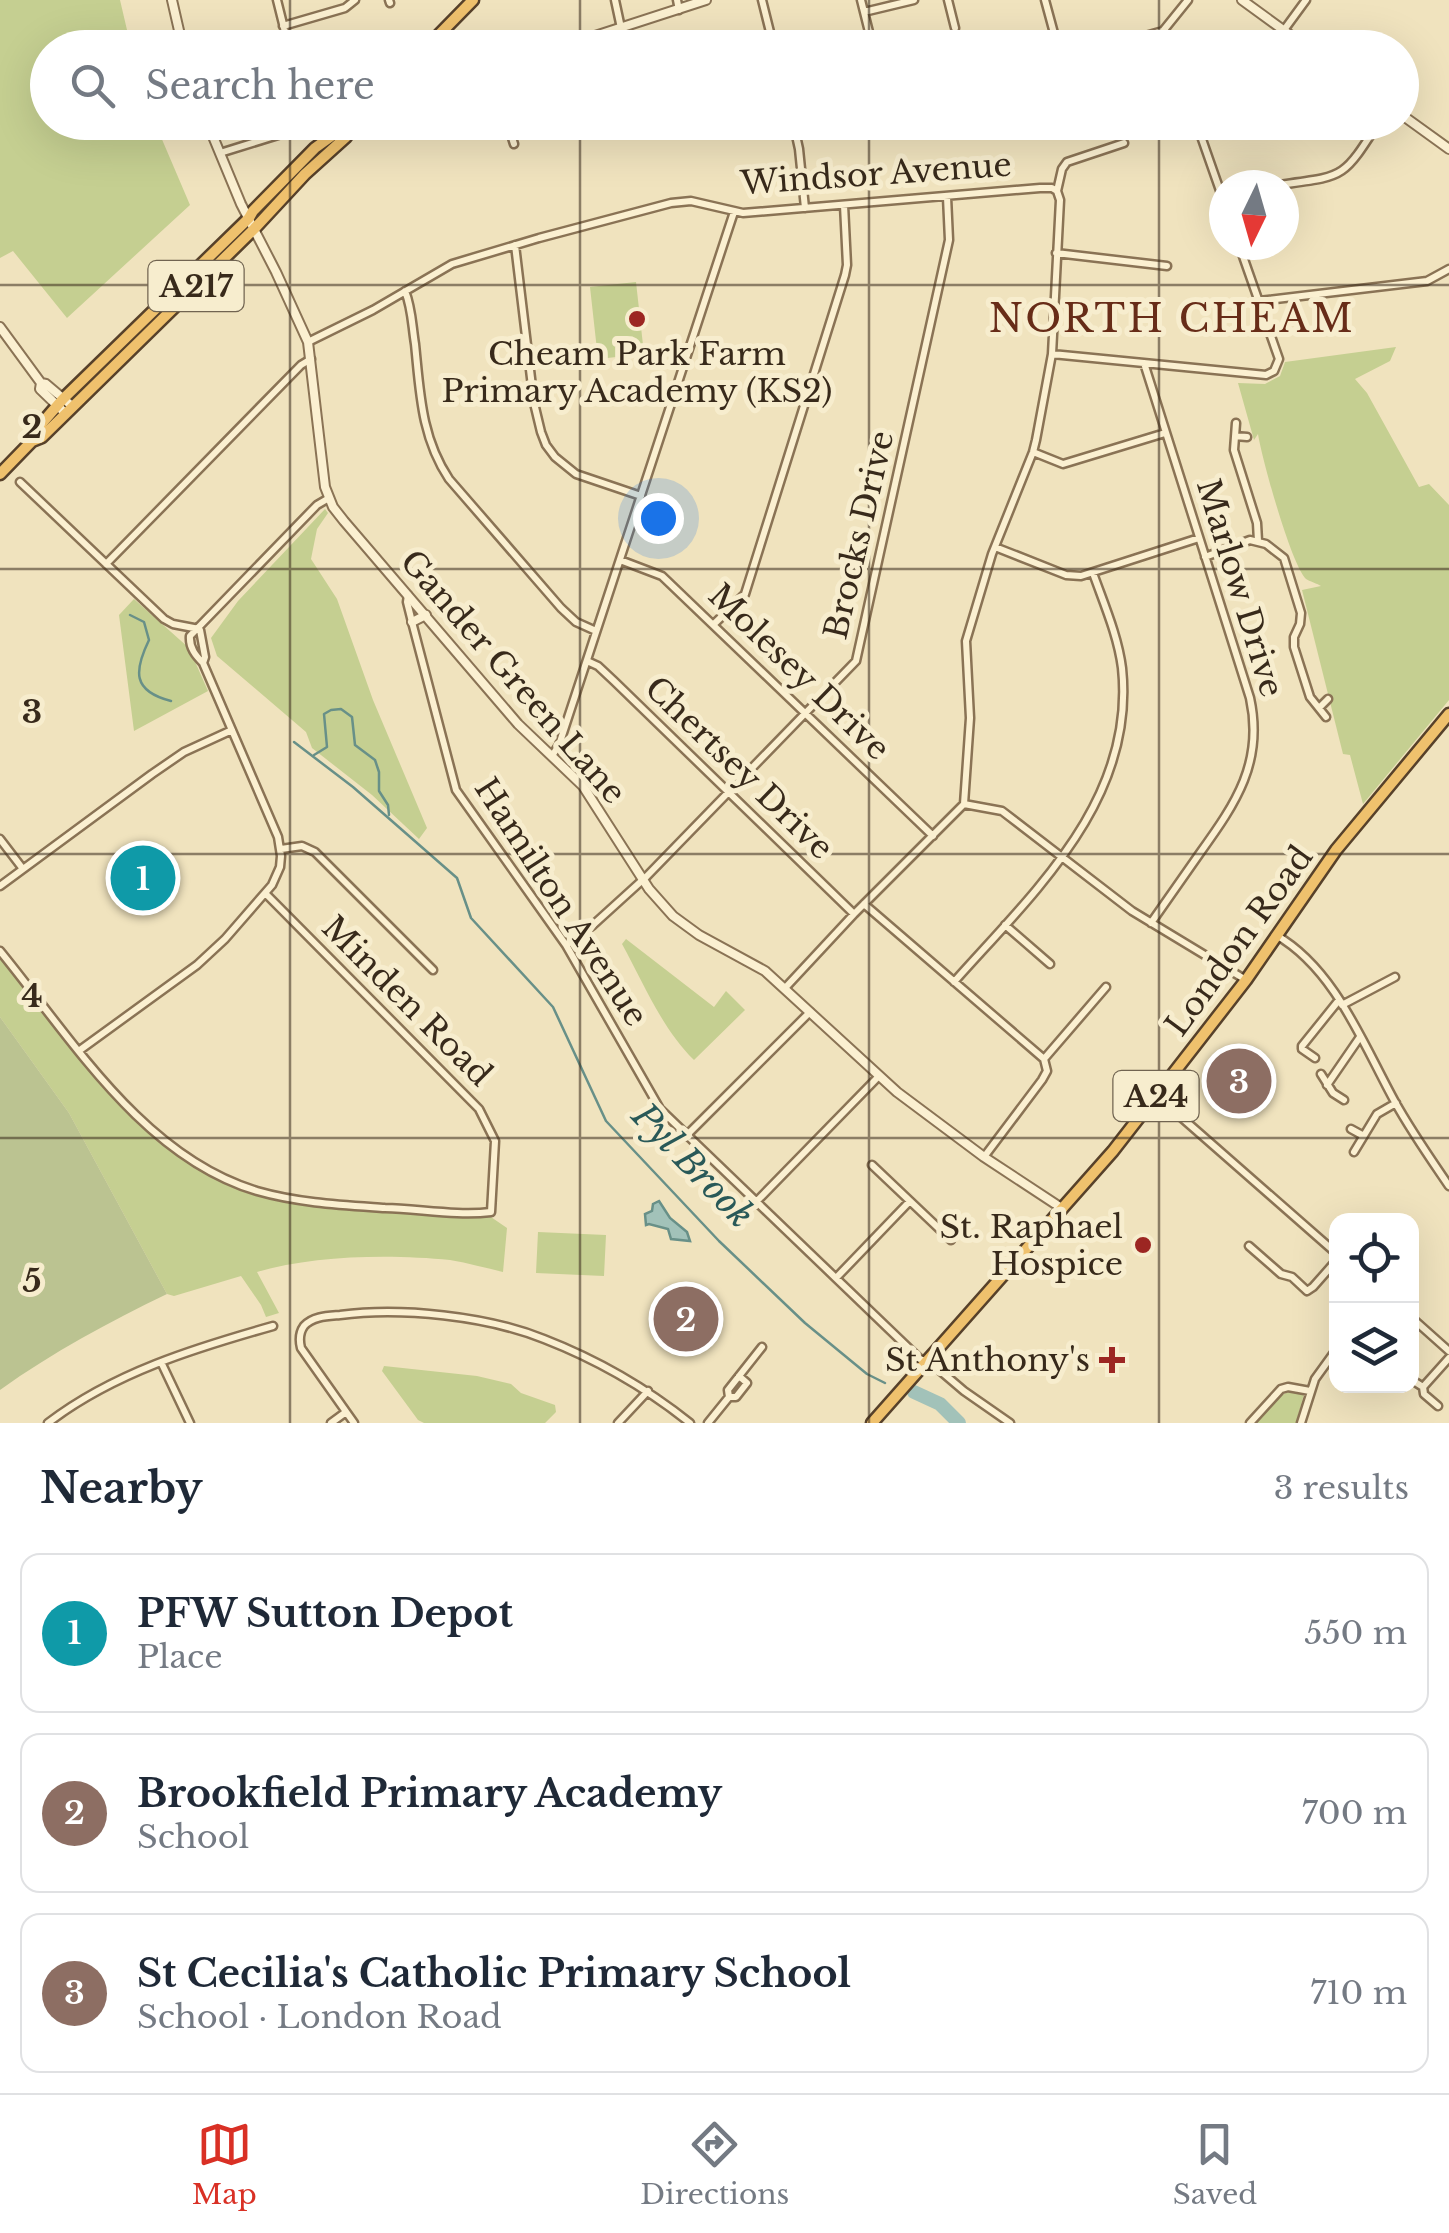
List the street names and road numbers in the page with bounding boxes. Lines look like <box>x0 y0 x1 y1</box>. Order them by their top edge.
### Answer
street label: Windsor Avenue <box>738 145 1013 203</box>
road number: A217 <box>148 261 244 311</box>
street label: Brocks Drive <box>816 427 902 643</box>
street label: Marlow Drive <box>1188 474 1292 702</box>
street label: Gander Green Lane <box>392 542 634 812</box>
street label: Molesey Drive <box>700 576 898 768</box>
street label: Chertsey Drive <box>637 668 841 868</box>
street label: Hamilton Avenue <box>466 770 656 1034</box>
street label: London Road <box>1157 838 1321 1044</box>
street label: Minden Road <box>314 908 500 1094</box>
road number: A24 <box>1114 1071 1198 1121</box>

